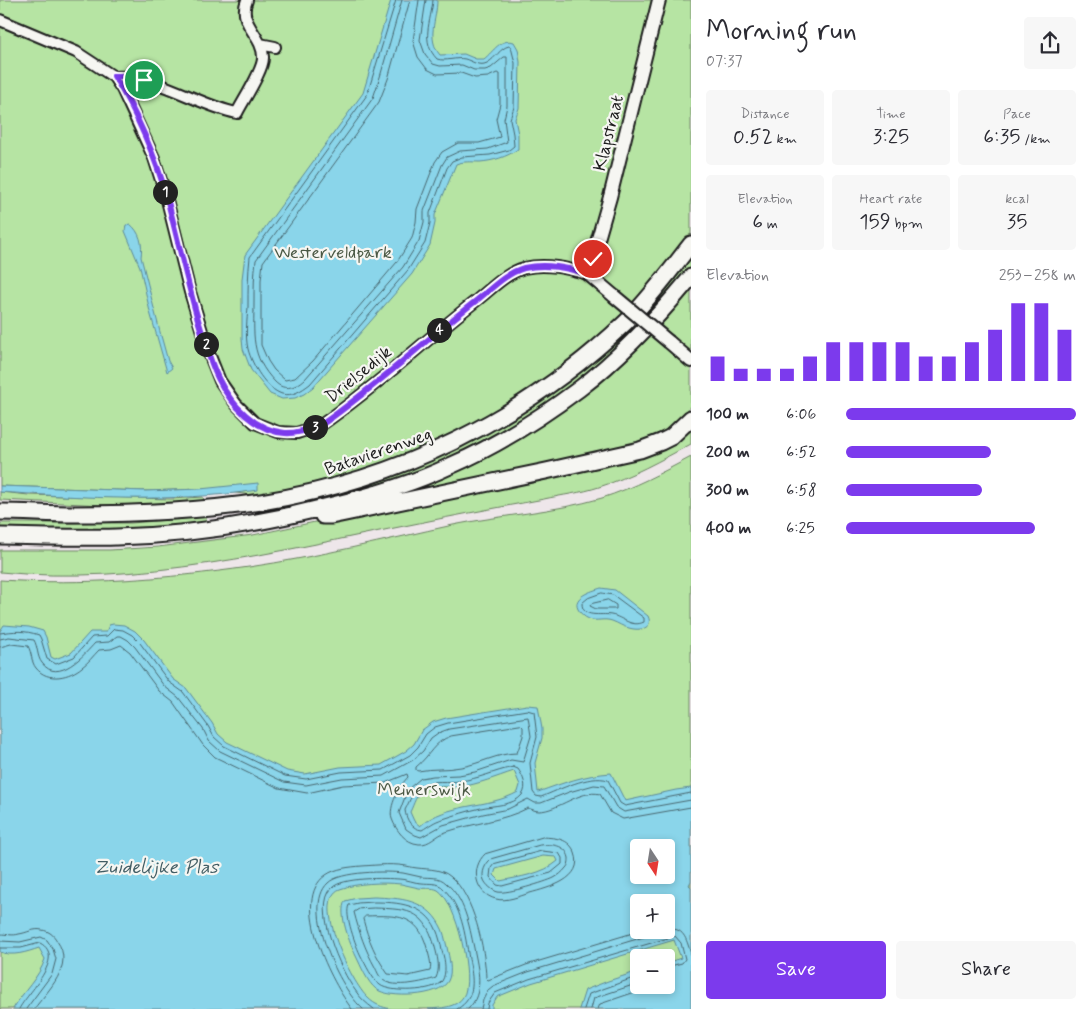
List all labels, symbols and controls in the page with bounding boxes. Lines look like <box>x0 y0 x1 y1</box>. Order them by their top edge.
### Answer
text: Morning run <box>706 13 857 50</box>
button: share <box>1024 17 1076 69</box>
text: 07:37 <box>706 51 743 72</box>
pin <box>123 59 165 101</box>
icon: arrive <box>130 66 158 94</box>
street label: Klapstraat <box>588 92 630 174</box>
text: Distance <box>740 105 790 123</box>
text: Time <box>876 105 906 123</box>
text: Pace <box>1003 105 1031 123</box>
text: 0.52 <box>733 123 773 151</box>
text: 3:25 <box>873 123 909 151</box>
text: 6:35 <box>983 123 1020 151</box>
text: km <box>773 130 797 148</box>
text: /km <box>1020 130 1051 148</box>
pin: 1 <box>152 180 178 204</box>
text: 1 <box>162 183 169 201</box>
text: Elevation <box>737 190 793 208</box>
text: Heart rate <box>860 190 922 208</box>
text: kcal <box>1005 190 1029 208</box>
text: 6 <box>752 208 763 236</box>
text: 159 <box>859 208 891 236</box>
text: 35 <box>1007 208 1027 236</box>
text: m <box>763 215 778 233</box>
text: bpm <box>891 215 923 233</box>
pin <box>572 238 614 280</box>
park label: Westerveldpark <box>274 241 392 265</box>
icon: check <box>579 245 607 273</box>
text: Elevation <box>706 265 769 286</box>
text: 253–258 m <box>999 265 1076 286</box>
pin: 4 <box>426 318 452 342</box>
text: 4 <box>435 321 444 339</box>
pin: 2 <box>194 332 218 356</box>
text: 2 <box>203 335 210 353</box>
street label: Drielsedijk <box>320 340 397 409</box>
text: 100 m <box>706 404 749 425</box>
text: 6:06 <box>786 404 816 425</box>
pin: 3 <box>302 414 328 440</box>
text: 3 <box>312 418 319 436</box>
street label: Batavierenweg <box>321 422 435 482</box>
text: 200 m <box>706 442 750 463</box>
text: 6:52 <box>786 442 817 463</box>
text: 300 m <box>706 480 749 501</box>
text: 6:58 <box>786 480 817 501</box>
text: 400 m <box>706 518 751 539</box>
text: 6:25 <box>786 518 815 539</box>
park label: Meinerswijk <box>377 778 471 802</box>
north arrow <box>630 839 675 884</box>
map controls <box>630 839 675 994</box>
water label: Zuidelijke Plas <box>94 855 220 880</box>
button: + <box>630 894 675 939</box>
button: Save <box>706 941 886 999</box>
button: Share <box>896 941 1076 999</box>
button: − <box>630 949 675 994</box>

